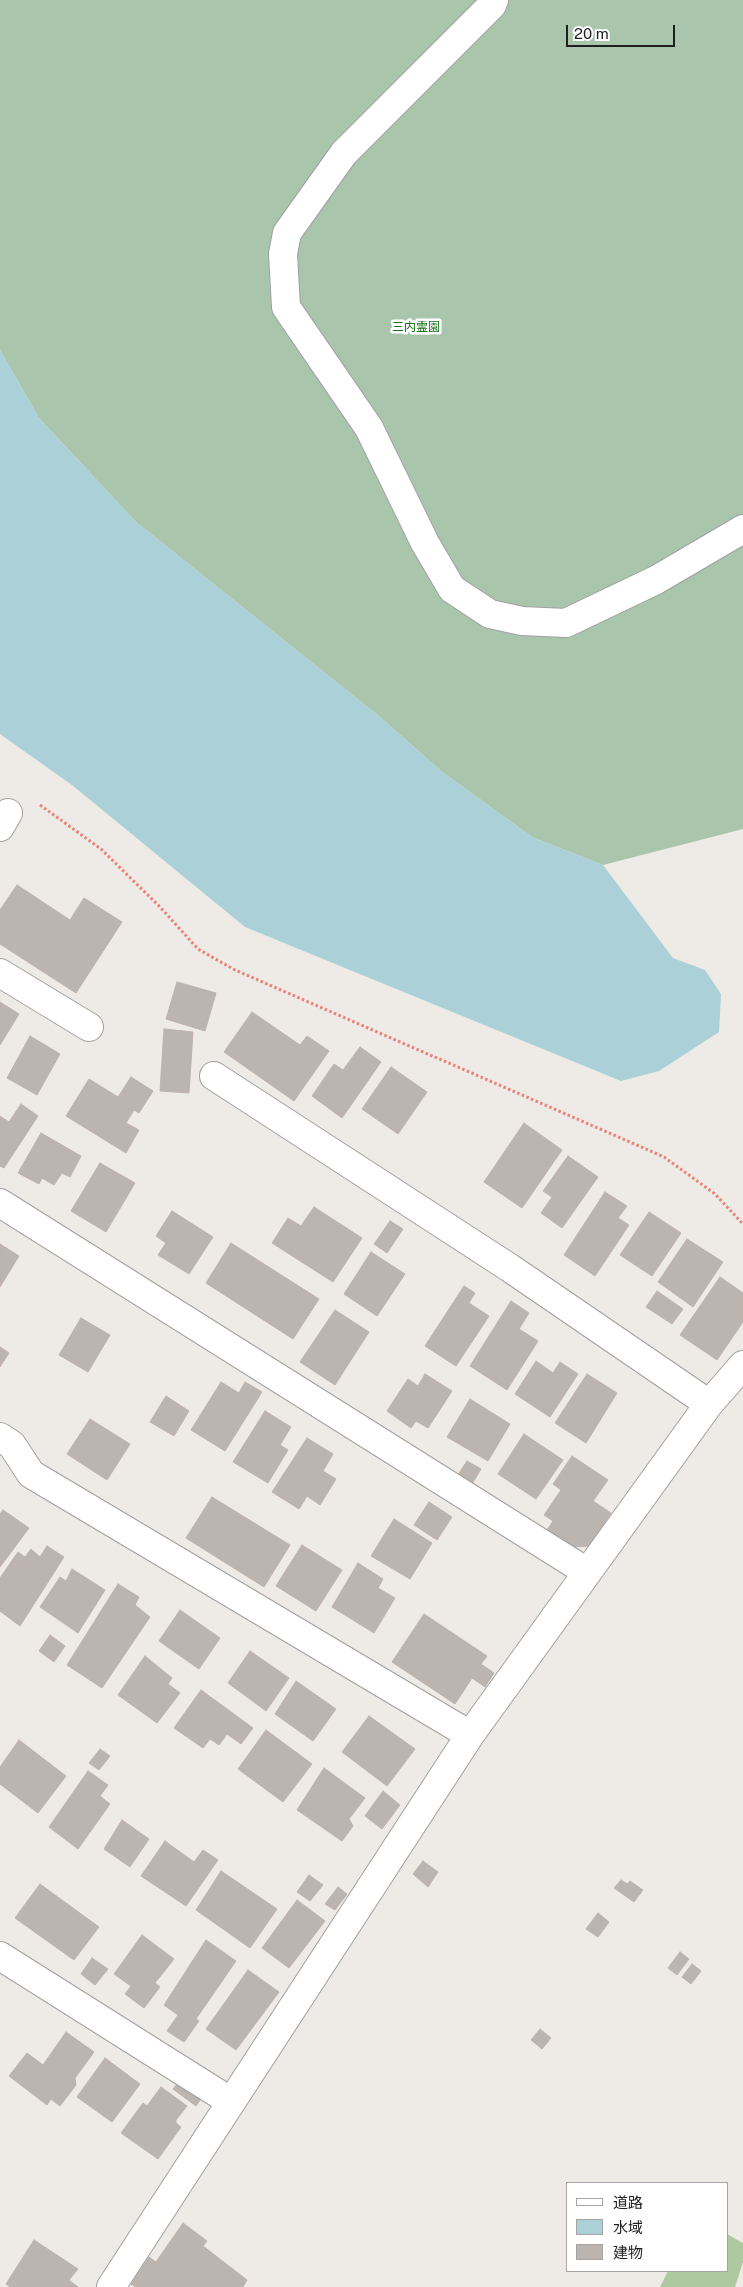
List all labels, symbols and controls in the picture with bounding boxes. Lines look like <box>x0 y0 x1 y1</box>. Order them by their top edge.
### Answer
scale bar <box>568 15 677 47</box>
text: 20 m <box>574 25 609 42</box>
park label: 三内霊園 <box>392 320 440 334</box>
legend <box>566 2182 728 2272</box>
text: 道路 <box>613 2194 643 2211</box>
text: 水域 <box>613 2219 643 2236</box>
text: 建物 <box>613 2244 643 2261</box>

